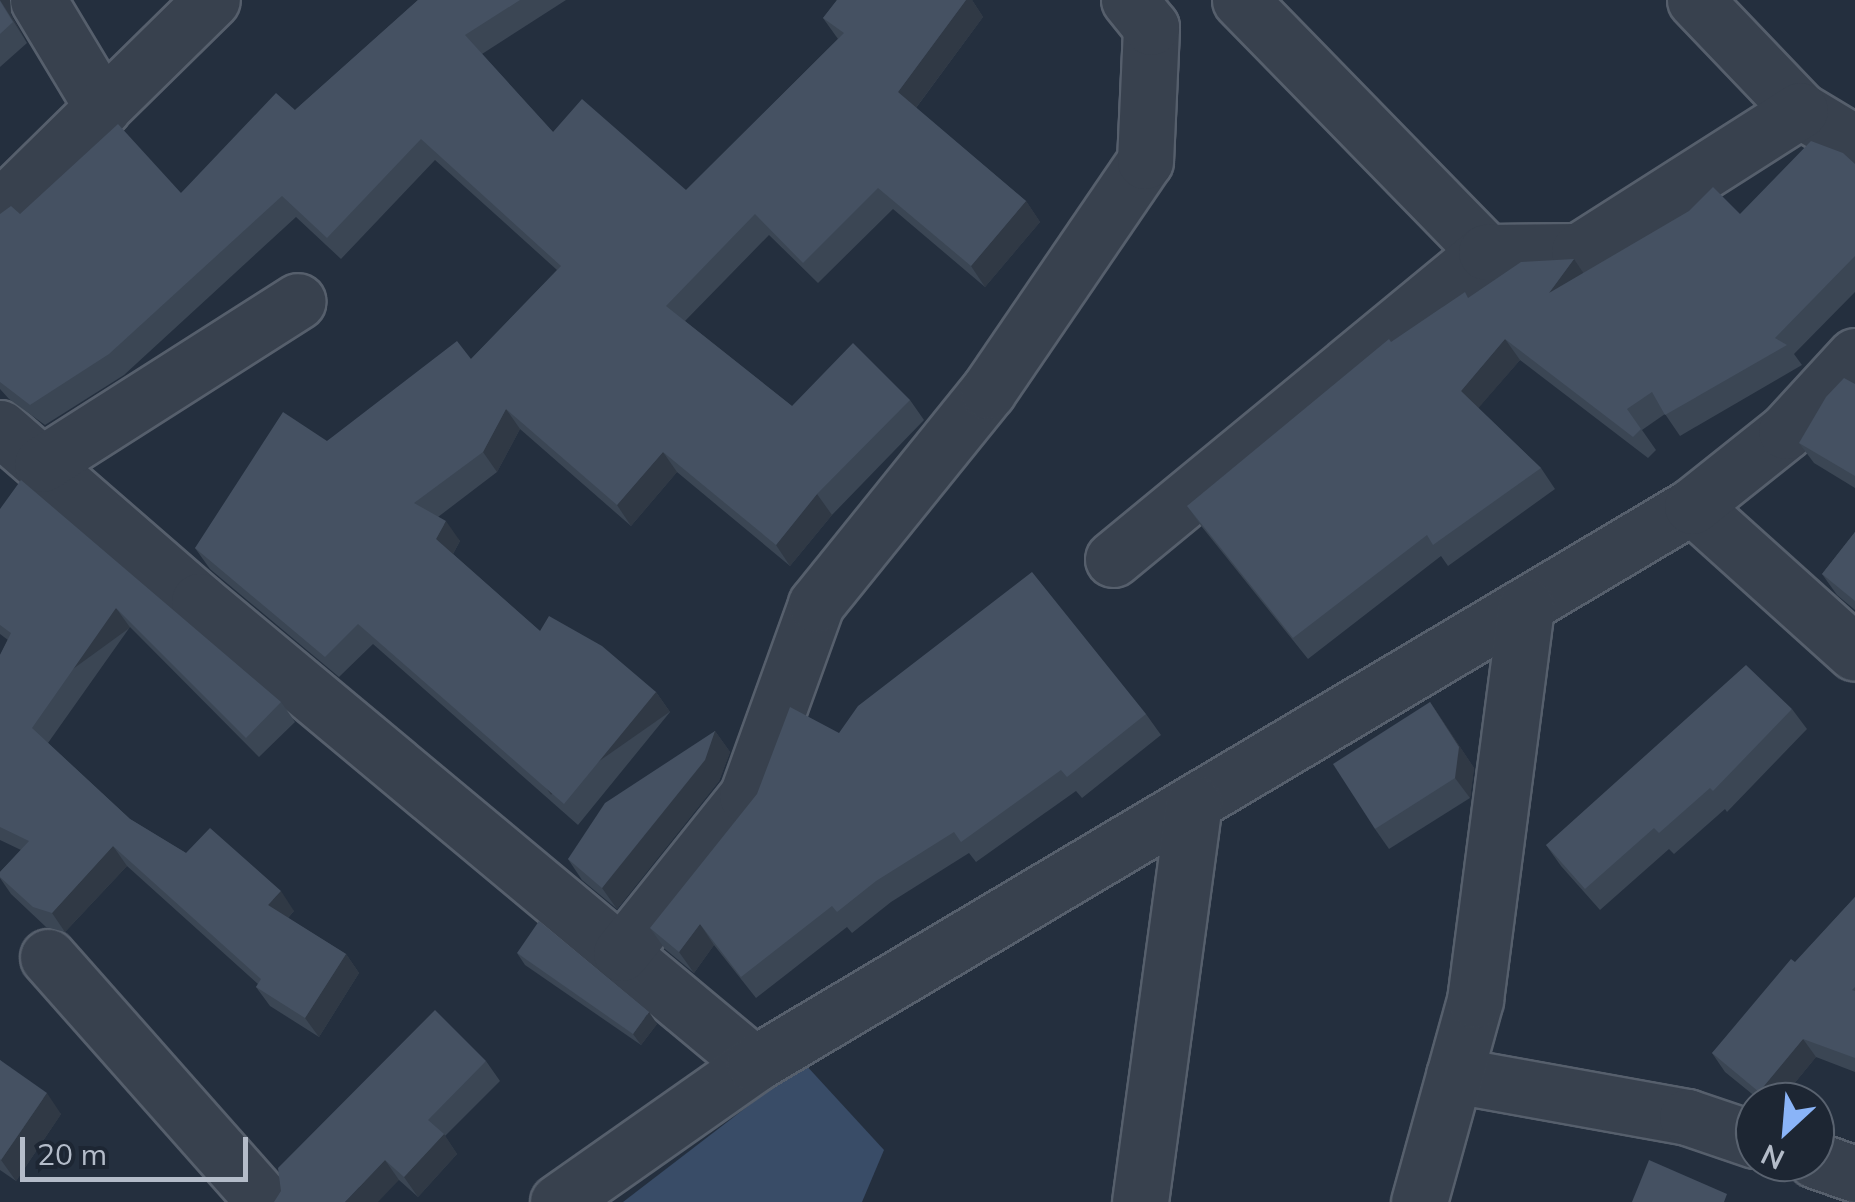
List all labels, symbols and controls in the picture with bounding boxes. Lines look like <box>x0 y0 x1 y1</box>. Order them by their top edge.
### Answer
north arrow <box>1735 1082 1835 1182</box>
scale bar <box>25 1117 252 1179</box>
text: 20 m <box>37 1135 107 1173</box>
text: N <box>1755 1137 1790 1178</box>

